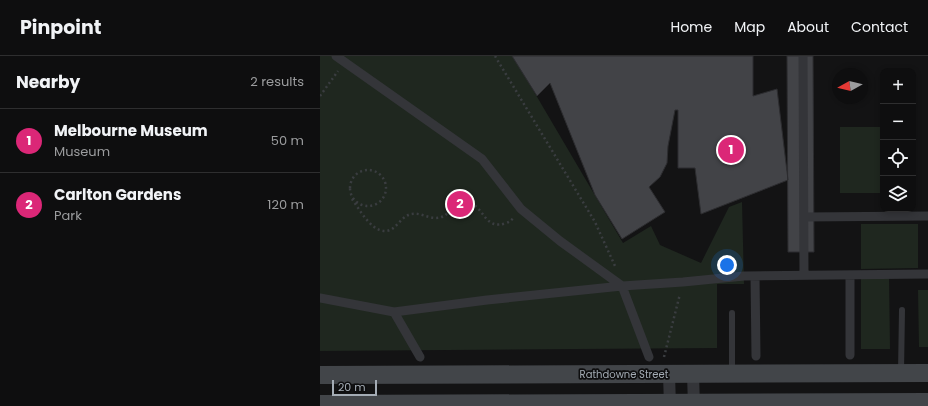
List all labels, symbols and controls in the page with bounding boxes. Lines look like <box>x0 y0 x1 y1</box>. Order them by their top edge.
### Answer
text: Pinpoint <box>20 14 101 41</box>
text: Home <box>670 17 712 37</box>
text: Map <box>734 17 765 37</box>
text: About <box>787 17 829 37</box>
text: Contact <box>851 17 908 37</box>
north arrow <box>832 68 868 104</box>
map controls <box>880 68 916 212</box>
button: + <box>880 68 916 104</box>
text: Nearby <box>16 70 80 94</box>
text: 2 results <box>250 72 304 91</box>
button: − <box>880 104 916 140</box>
text: Melbourne Museum <box>54 120 208 141</box>
text: 1 <box>27 131 31 150</box>
text: 50 m <box>271 131 304 150</box>
pin: 1 <box>718 135 744 165</box>
button: locate <box>880 140 916 176</box>
text: Museum <box>54 142 110 161</box>
button: layers <box>880 176 916 212</box>
text: Carlton Gardens <box>54 184 181 205</box>
pin: 2 <box>447 189 473 219</box>
text: 2 <box>25 195 33 214</box>
text: 120 m <box>267 195 304 214</box>
text: Park <box>54 206 82 225</box>
your location <box>717 255 737 275</box>
street label: Rathdowne Street <box>580 367 669 382</box>
scale bar <box>332 378 377 397</box>
text: 20 m <box>338 379 366 395</box>

